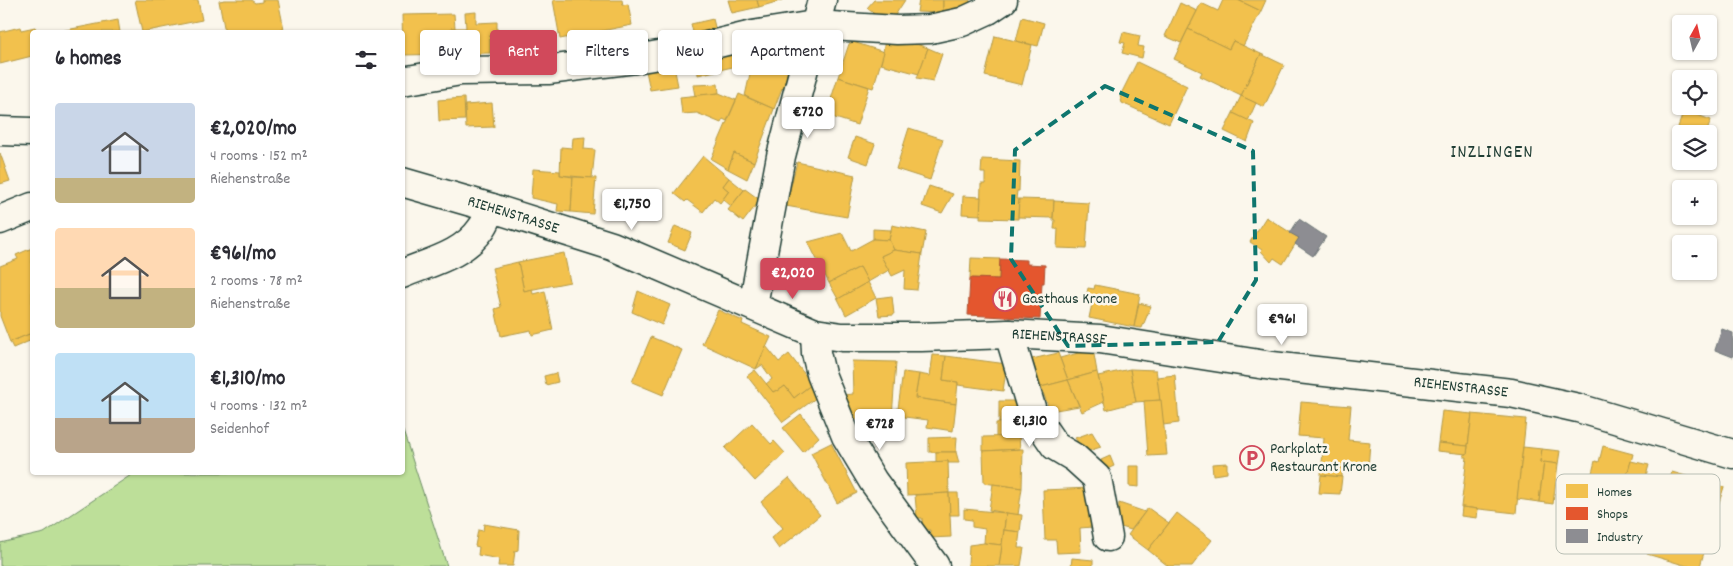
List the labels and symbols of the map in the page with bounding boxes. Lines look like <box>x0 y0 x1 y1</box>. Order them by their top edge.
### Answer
north arrow <box>1672 15 1718 60</box>
pin: €720 <box>778 96 838 139</box>
district label: INZLINGEN <box>1450 140 1534 167</box>
pin: €1,750 <box>591 188 673 231</box>
street label: RIEHENSTRASSE <box>465 190 563 240</box>
pin: €2,020 <box>752 258 834 300</box>
restaurant icon: Gasthaus Krone <box>992 286 1018 312</box>
place label: Gasthaus Krone <box>1022 288 1117 311</box>
pin: €961 <box>1252 304 1312 346</box>
street label: RIEHENSTRASSE <box>1011 323 1109 351</box>
street label: RIEHENSTRASSE <box>1412 371 1510 404</box>
pin: €1,310 <box>989 406 1071 448</box>
pin: €728 <box>850 408 910 451</box>
place label: Parkplatz Restaurant Krone <box>1270 438 1377 479</box>
parking icon: Parkplatz Restaurant Krone <box>1239 445 1265 471</box>
legend <box>1556 474 1720 554</box>
text: Homes <box>1597 483 1632 503</box>
text: Shops <box>1597 505 1628 525</box>
text: Industry <box>1597 528 1643 548</box>

